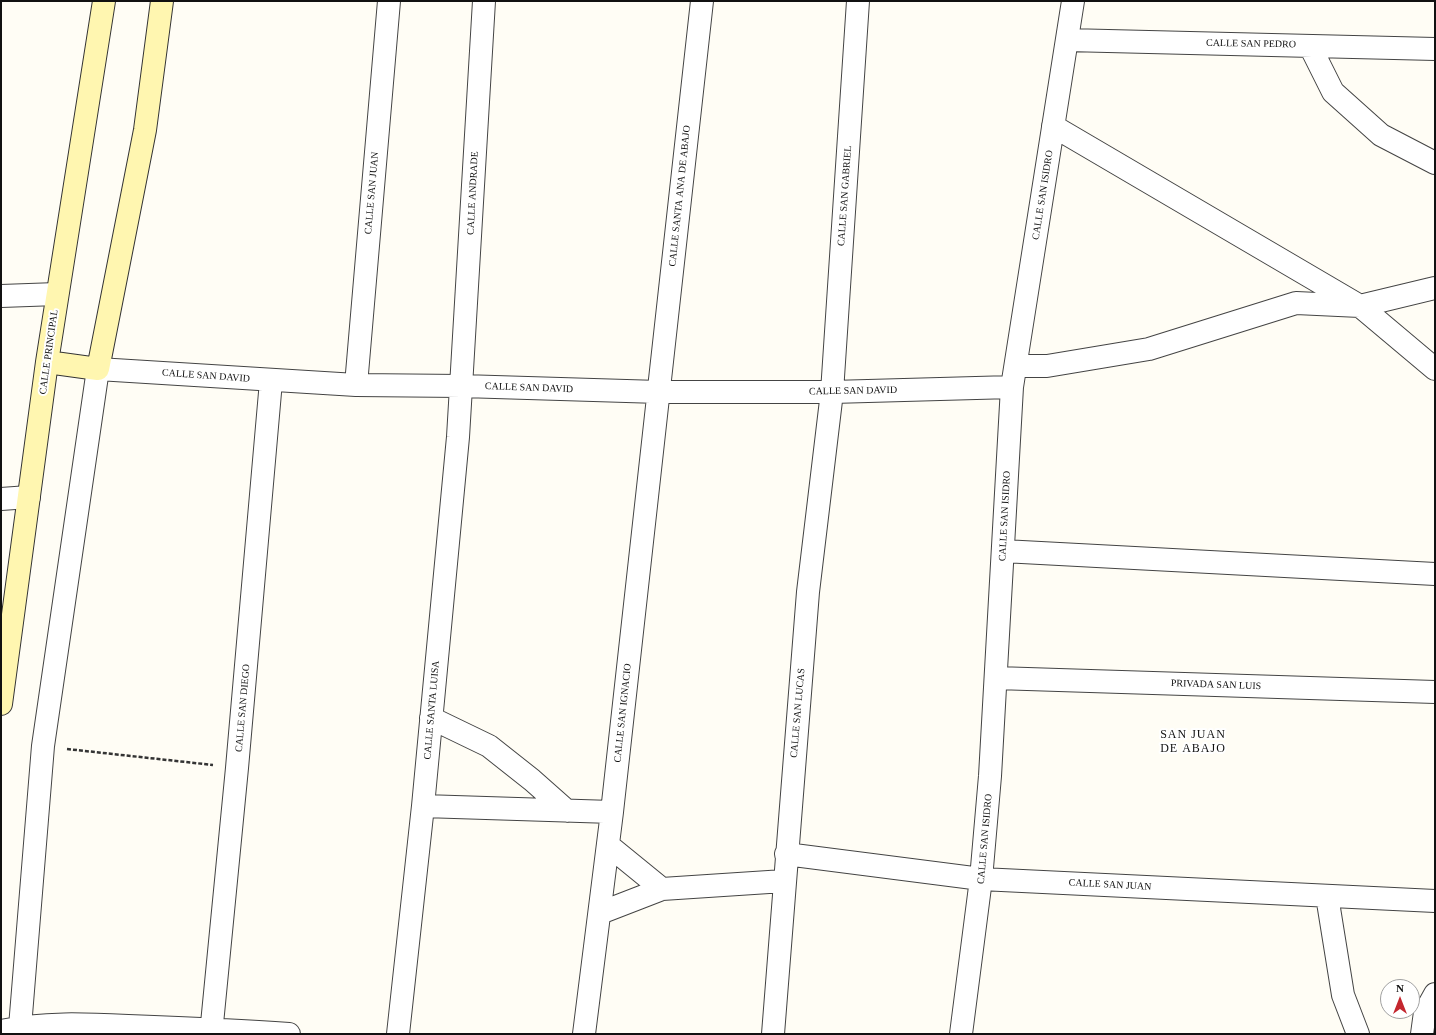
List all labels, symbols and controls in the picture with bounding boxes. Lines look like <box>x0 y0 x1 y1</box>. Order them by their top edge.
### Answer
street label: CALLE SAN PEDRO <box>1206 37 1296 51</box>
street label: CALLE SANTA ANA DE ABAJO <box>667 125 693 267</box>
street label: CALLE SAN GABRIEL <box>836 145 854 247</box>
street label: CALLE SAN ISIDRO <box>1030 149 1056 241</box>
street label: CALLE SAN JUAN <box>362 151 382 235</box>
street label: CALLE ANDRADE <box>465 151 481 235</box>
street label: CALLE PRINCIPAL <box>37 309 61 395</box>
street label: CALLE SAN DAVID <box>162 367 250 385</box>
street label: CALLE SAN DAVID <box>485 380 573 396</box>
street label: CALLE SAN DAVID <box>809 384 897 398</box>
street label: CALLE SAN ISIDRO <box>997 470 1013 562</box>
street label: CALLE SANTA LUISA <box>422 660 442 760</box>
street label: CALLE SAN DIEGO <box>233 663 253 753</box>
street label: CALLE SAN IGNACIO <box>612 663 634 763</box>
street label: CALLE SAN LUCAS <box>788 668 808 758</box>
street label: PRIVADA SAN LUIS <box>1171 677 1261 693</box>
district label: SAN JUAN DE ABAJO <box>1160 728 1226 756</box>
street label: CALLE SAN ISIDRO <box>975 793 995 885</box>
street label: CALLE SAN JUAN <box>1068 877 1152 893</box>
north arrow <box>1380 979 1420 1019</box>
text: N <box>1396 982 1404 994</box>

